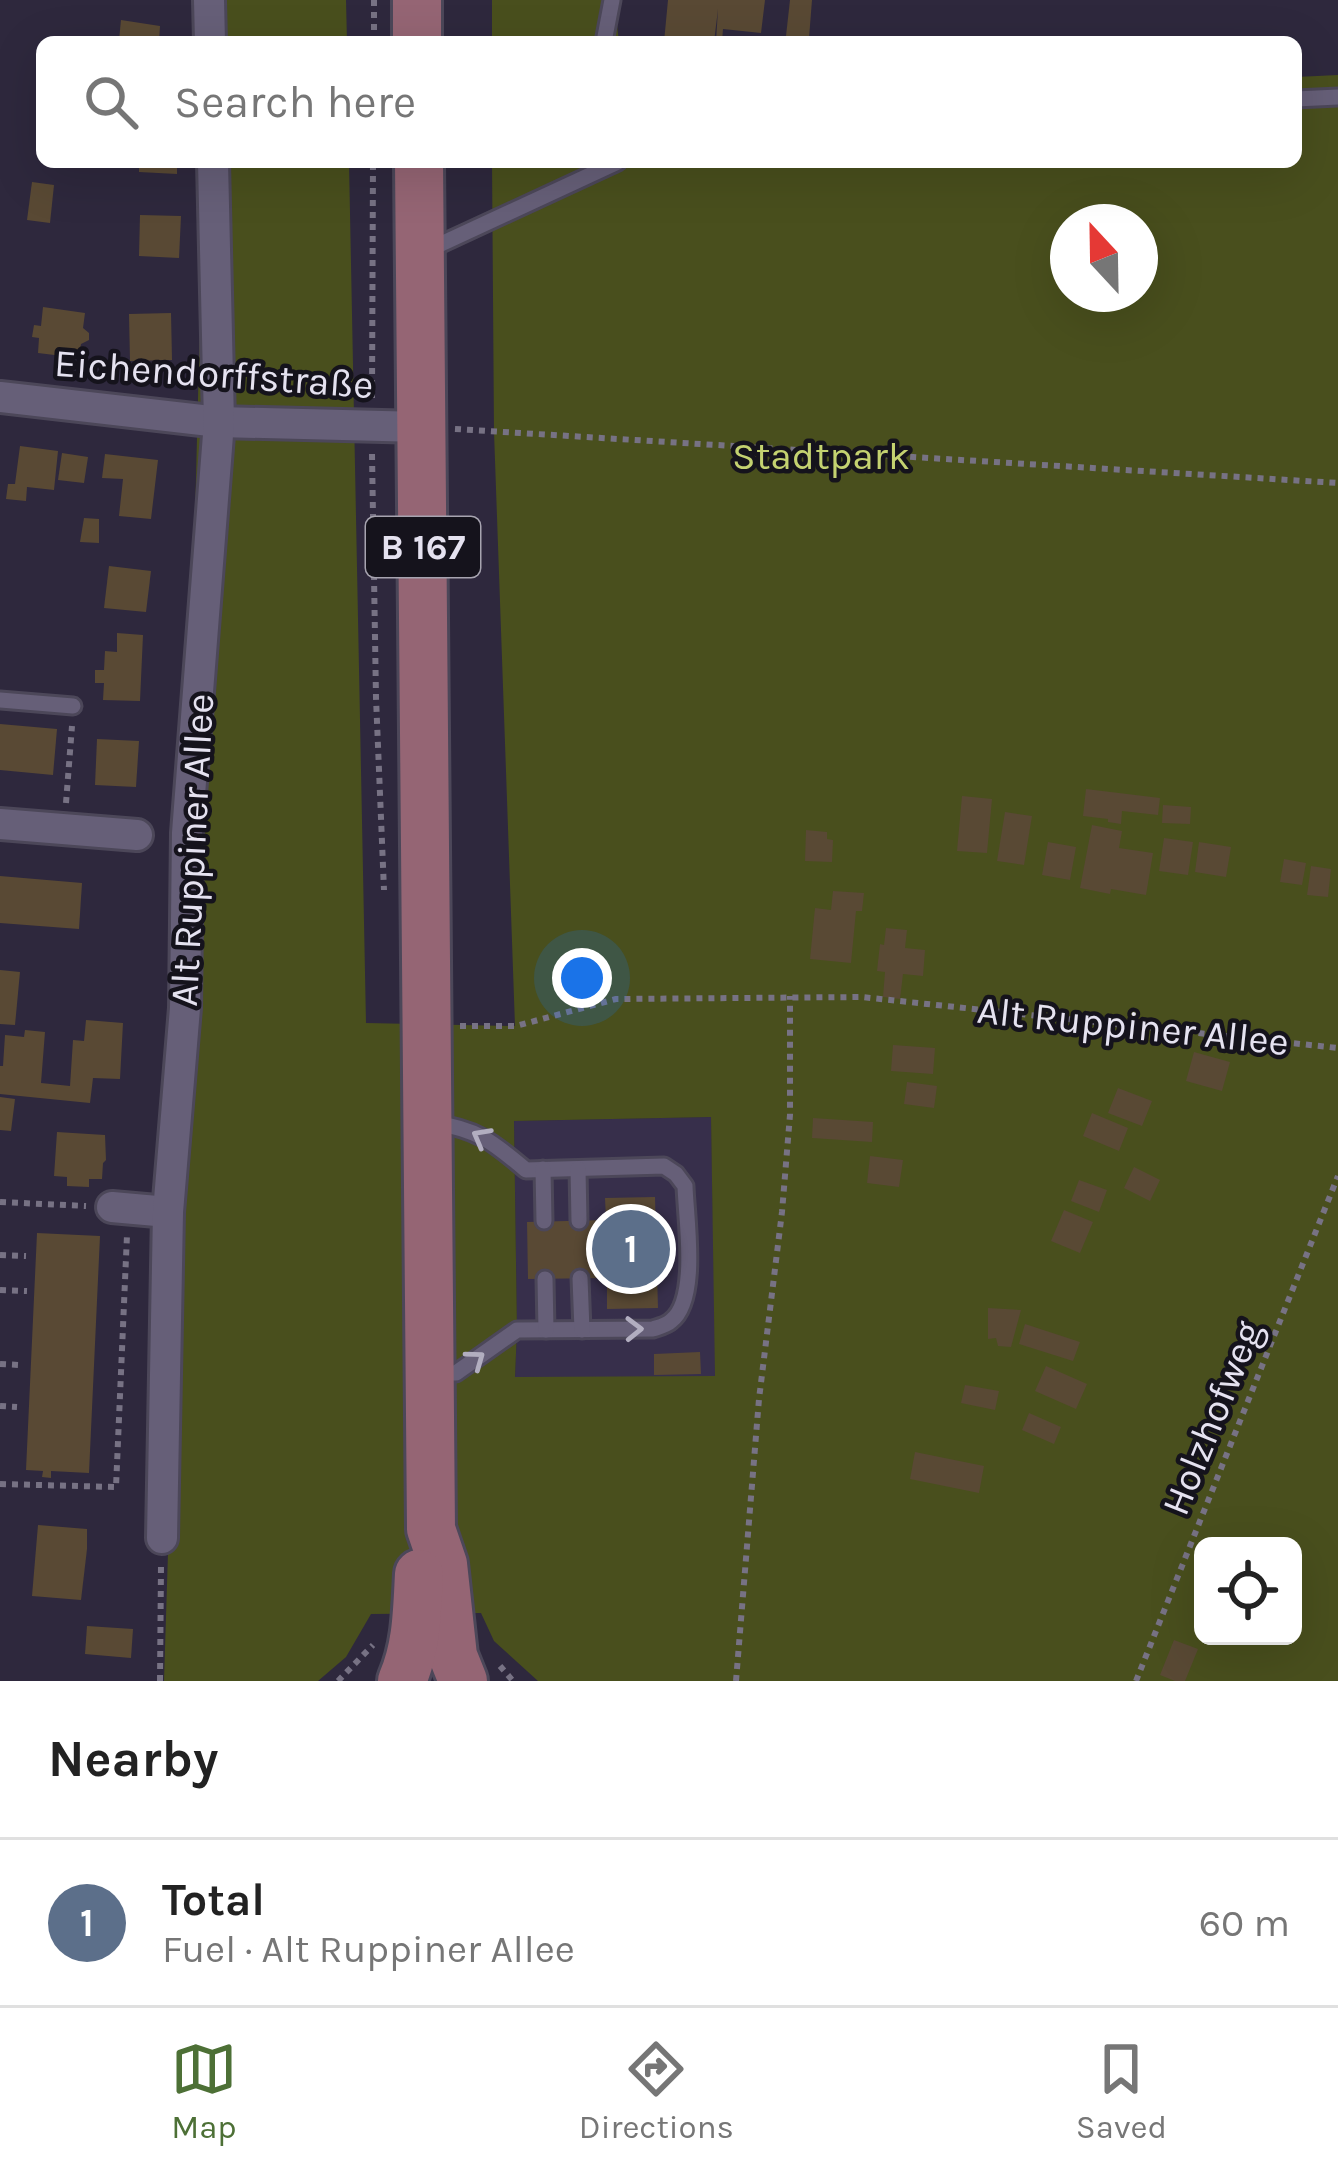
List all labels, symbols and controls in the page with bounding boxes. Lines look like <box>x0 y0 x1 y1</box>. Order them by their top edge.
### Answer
search box <box>36 36 1302 168</box>
icon: search <box>78 69 144 135</box>
text: Search here <box>174 76 416 128</box>
north arrow <box>1050 204 1158 312</box>
street label: Eichendorffstraße <box>53 340 375 408</box>
park label: Stadtpark <box>732 433 910 479</box>
road number: B 167 <box>366 517 480 577</box>
street label: Alt Ruppiner Allee <box>161 692 223 1008</box>
your location <box>552 948 612 1008</box>
street label: Alt Ruppiner Allee <box>975 987 1291 1065</box>
one-way arrow <box>473 1129 494 1152</box>
pin: 1 <box>592 1204 670 1294</box>
street label: Holzhofweg <box>1152 1314 1272 1522</box>
one-way arrow <box>625 1316 644 1342</box>
one-way arrow <box>463 1351 485 1373</box>
map controls <box>1194 1537 1302 1645</box>
button: locate <box>1194 1537 1302 1645</box>
text: Nearby <box>48 1729 218 1789</box>
text: Total <box>162 1874 265 1926</box>
text: 1 <box>80 1900 94 1946</box>
text: 60 m <box>1199 1900 1290 1946</box>
text: Fuel · Alt Ruppiner Allee <box>162 1926 575 1972</box>
tab: Map <box>171 2036 237 2146</box>
tab: Directions <box>579 2036 734 2146</box>
tab: Saved <box>1076 2036 1167 2146</box>

